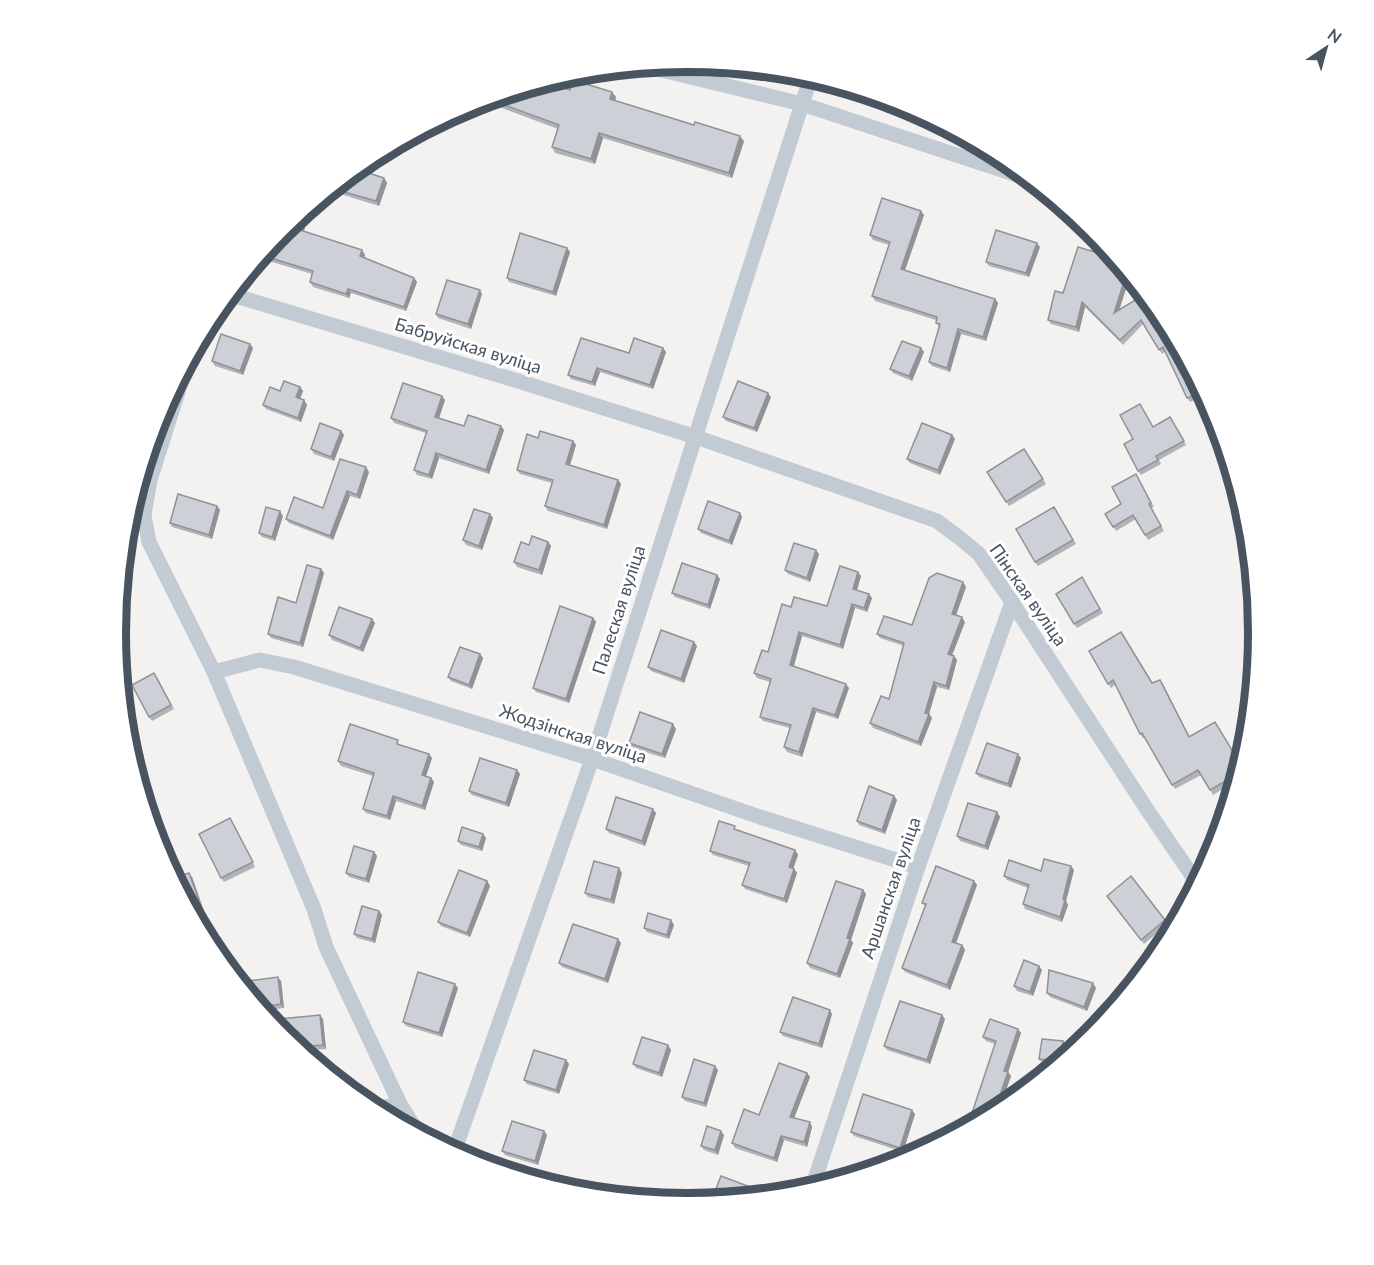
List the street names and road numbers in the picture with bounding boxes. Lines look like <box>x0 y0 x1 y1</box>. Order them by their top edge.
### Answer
street label: Бабруйская вуліца <box>392 312 544 378</box>
street label: Пінская вуліца <box>985 539 1072 650</box>
street label: Палеская вуліца <box>587 543 649 677</box>
street label: Жодзінская вуліца <box>497 699 650 767</box>
street label: Аршанская вуліца <box>856 814 925 961</box>

